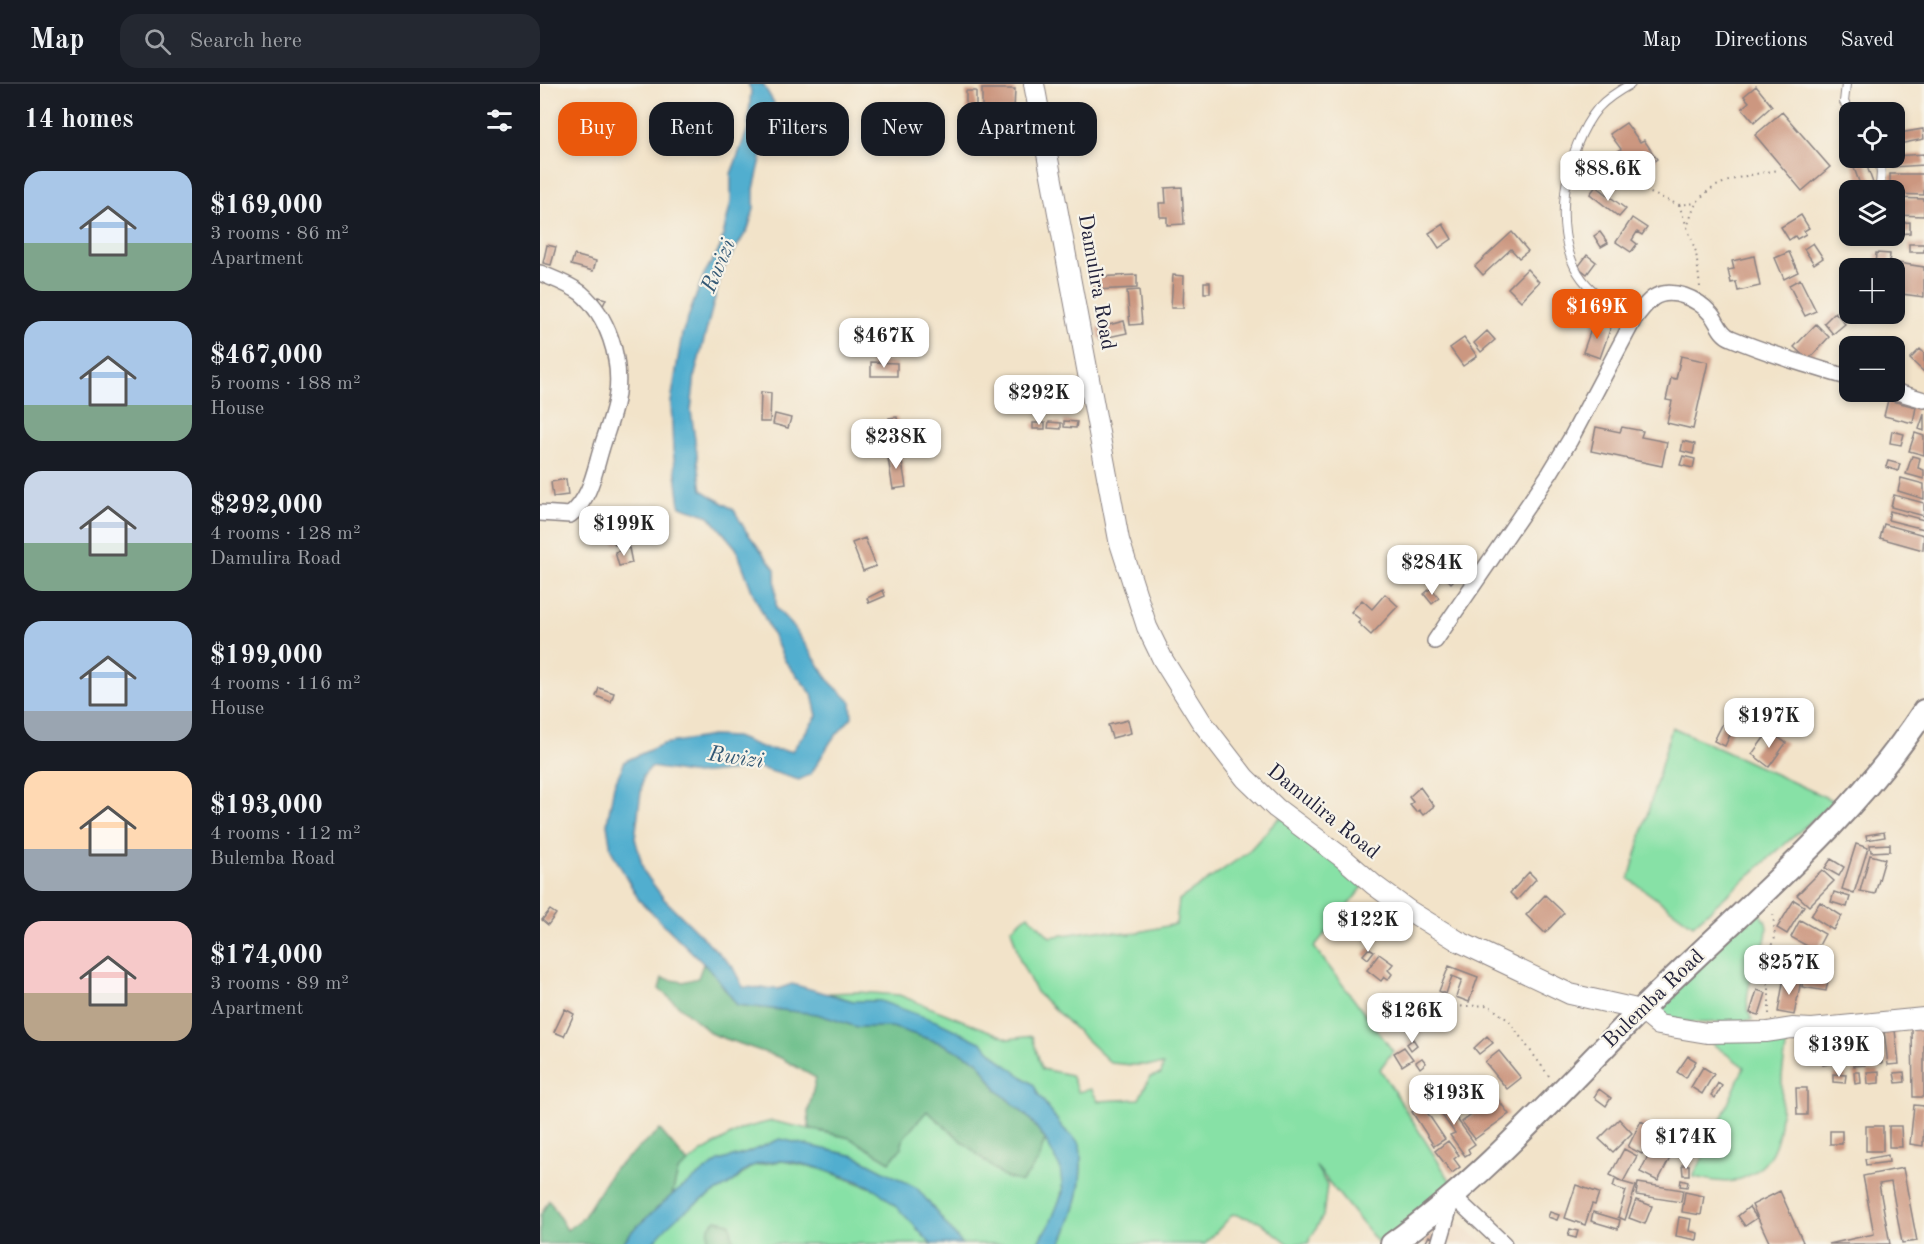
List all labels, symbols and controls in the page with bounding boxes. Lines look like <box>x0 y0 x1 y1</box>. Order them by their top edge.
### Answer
search box <box>120 14 540 68</box>
icon: search <box>141 25 174 58</box>
text: Map <box>30 27 84 55</box>
text: Search here <box>189 30 302 52</box>
text: Map <box>1642 30 1681 51</box>
text: Directions <box>1714 30 1808 51</box>
text: Saved <box>1841 30 1894 51</box>
chip: Buy <box>558 102 637 156</box>
chip: Rent <box>649 102 734 156</box>
chip: Filters <box>746 102 849 156</box>
chip: New <box>861 102 945 156</box>
chip: Apartment <box>957 102 1097 156</box>
map controls <box>1839 102 1905 402</box>
button: locate <box>1839 102 1905 168</box>
icon: filters <box>483 104 516 137</box>
text: 14 homes <box>24 107 133 133</box>
pin: $88.6K <box>1559 151 1657 202</box>
text: $88.6K <box>1574 160 1642 180</box>
button: layers <box>1839 180 1905 246</box>
text: $169,000 <box>210 193 323 219</box>
icon: home <box>72 195 144 267</box>
street label: Damulira Road <box>1074 212 1118 352</box>
text: 3 rooms · 86 m² <box>210 224 349 244</box>
water label: Rwizi <box>698 235 740 297</box>
text: Apartment <box>210 249 304 269</box>
button: + <box>1839 258 1905 324</box>
pin: $169K <box>1555 289 1639 340</box>
text: $169K <box>1566 298 1628 318</box>
pin: $467K <box>842 318 926 369</box>
text: $467K <box>853 327 915 347</box>
button: − <box>1839 336 1905 402</box>
text: $467,000 <box>210 343 323 369</box>
icon: home <box>72 345 144 417</box>
text: 5 rooms · 188 m² <box>210 374 360 394</box>
pin: $292K <box>997 375 1081 426</box>
text: $292K <box>1008 384 1070 404</box>
text: House <box>210 399 264 419</box>
pin: $238K <box>854 419 938 470</box>
text: $238K <box>865 428 927 448</box>
text: $292,000 <box>210 493 323 519</box>
icon: home <box>72 495 144 567</box>
pin: $199K <box>582 506 666 557</box>
text: $199K <box>593 515 655 535</box>
text: 4 rooms · 128 m² <box>210 524 360 544</box>
pin: $284K <box>1390 545 1474 596</box>
text: Damulira Road <box>210 549 341 569</box>
text: $284K <box>1401 554 1463 574</box>
text: $199,000 <box>210 643 323 669</box>
icon: home <box>72 645 144 717</box>
text: 4 rooms · 116 m² <box>210 674 360 694</box>
pin: $197K <box>1727 698 1811 749</box>
text: House <box>210 699 264 719</box>
text: $197K <box>1738 707 1800 727</box>
water label: Rwizi <box>706 743 766 773</box>
street label: Damulira Road <box>1263 761 1383 863</box>
text: $193,000 <box>210 793 323 819</box>
icon: home <box>72 795 144 867</box>
text: 4 rooms · 112 m² <box>210 824 360 844</box>
text: Bulemba Road <box>210 849 335 869</box>
pin: $122K <box>1326 902 1410 953</box>
text: $122K <box>1337 911 1399 931</box>
text: $174,000 <box>210 943 323 969</box>
icon: home <box>72 945 144 1017</box>
pin: $257K <box>1747 945 1831 996</box>
street label: Bulemba Road <box>1599 946 1709 1052</box>
text: $257K <box>1758 954 1820 974</box>
text: 3 rooms · 89 m² <box>210 974 349 994</box>
pin: $126K <box>1370 993 1454 1044</box>
text: Apartment <box>210 999 304 1019</box>
text: $126K <box>1381 1002 1443 1022</box>
pin: $139K <box>1797 1027 1881 1078</box>
text: $139K <box>1808 1036 1870 1056</box>
pin: $193K <box>1412 1075 1496 1126</box>
text: $193K <box>1423 1084 1485 1104</box>
pin: $174K <box>1644 1119 1728 1170</box>
text: $174K <box>1655 1128 1717 1148</box>

